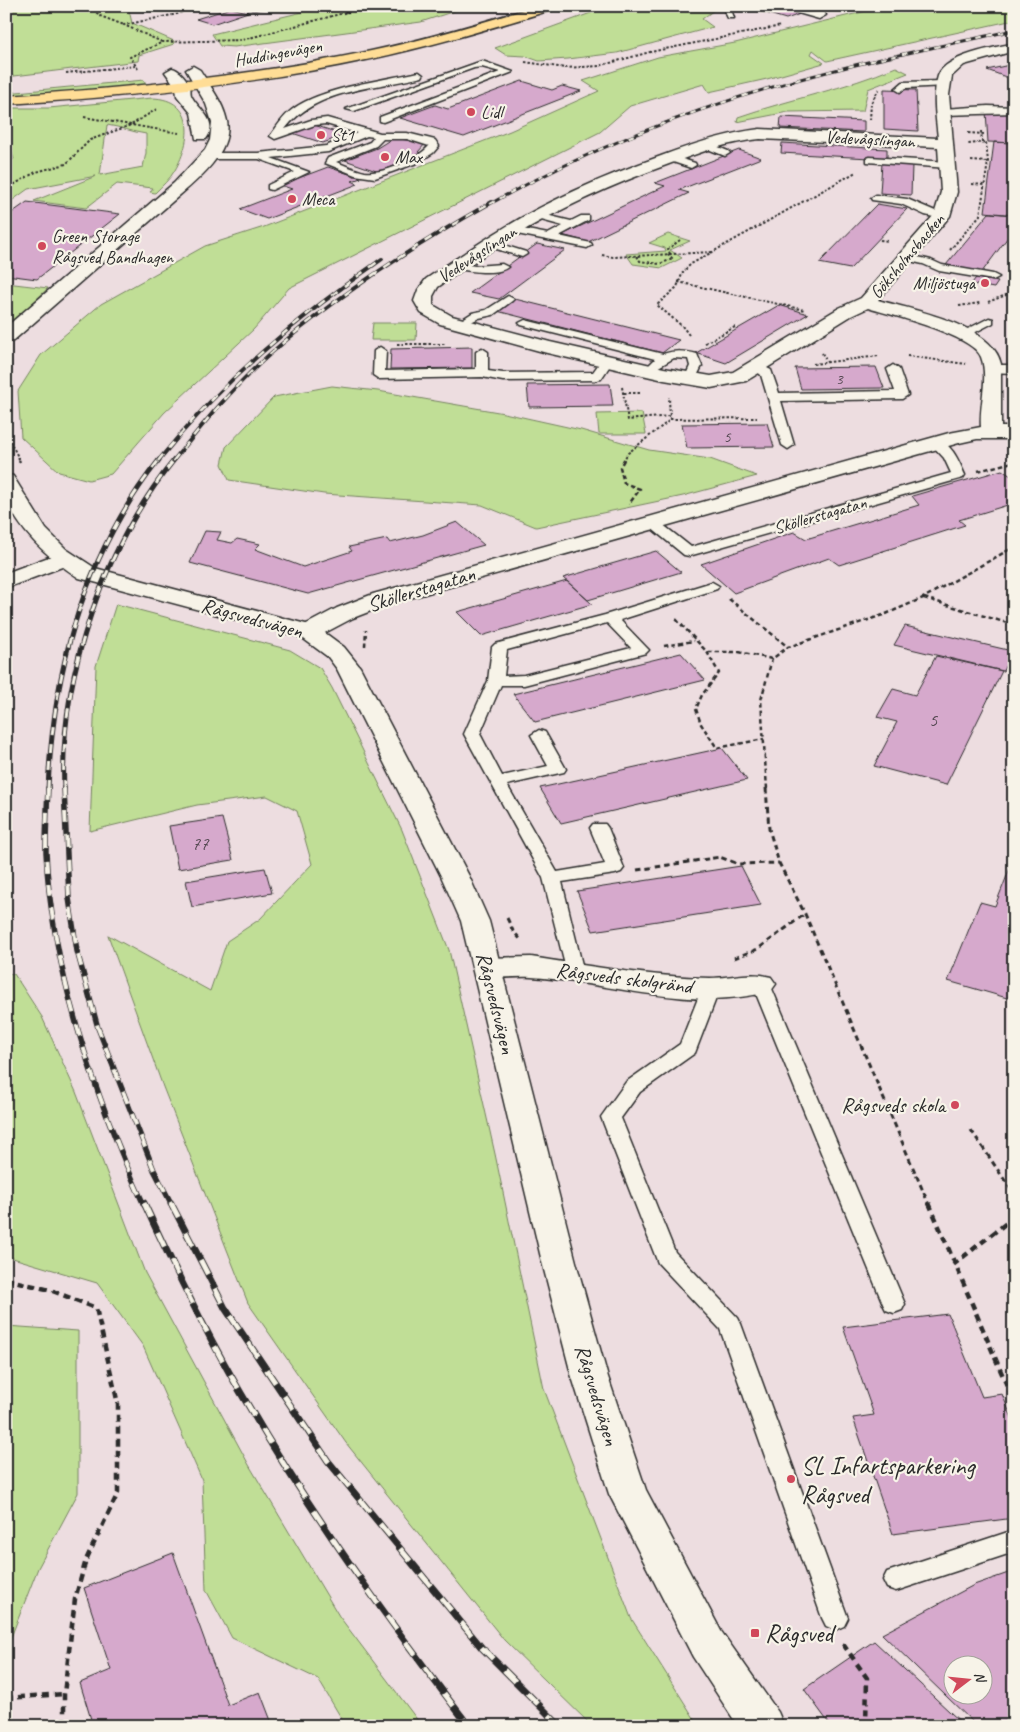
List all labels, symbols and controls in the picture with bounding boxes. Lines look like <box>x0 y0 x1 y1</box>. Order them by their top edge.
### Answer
street label: Huddingevägen <box>232 34 325 72</box>
place label: Lidl <box>481 101 505 123</box>
marker: Lidl <box>465 106 477 118</box>
place label: St1 <box>331 124 355 146</box>
street label: Vedevågslingan <box>825 126 916 152</box>
marker: St1 <box>315 129 327 141</box>
place label: Max <box>395 146 424 168</box>
marker: Max <box>379 151 391 163</box>
place label: Meca <box>302 188 336 210</box>
marker: Meca <box>286 193 298 205</box>
street label: Göksholmsbacken <box>865 208 950 303</box>
street label: Vedevågslingan <box>433 220 521 288</box>
place label: Green Storage Rågsved Bandhagen <box>52 225 174 268</box>
marker: Green Storage Rågsved Bandhagen <box>36 240 48 252</box>
place label: Miljöstuga <box>913 272 977 294</box>
marker: Miljöstuga <box>979 277 991 289</box>
house number: 3 <box>835 369 844 389</box>
house number: 5 <box>723 427 731 447</box>
street label: Sköllerstagatan <box>771 491 870 539</box>
street label: Sköllerstagatan <box>364 560 478 618</box>
street label: Rågsvedsvägen <box>198 592 306 644</box>
house number: 5 <box>929 708 939 732</box>
house number: 77 <box>191 832 210 856</box>
street label: Rågsvedsvägen <box>471 949 521 1057</box>
street label: Rågsveds skolgränd <box>554 957 697 1000</box>
place label: Rågsveds skola <box>841 1092 947 1118</box>
marker: Rågsveds skola <box>949 1099 961 1111</box>
street label: Rågsvedsvägen <box>569 1341 625 1449</box>
place label: SL Infartsparkering Rågsved <box>801 1450 977 1511</box>
marker: SL Infartsparkering Rågsved <box>785 1473 797 1485</box>
place label: Rågsved <box>765 1618 837 1650</box>
marker: Rågsved <box>749 1627 761 1639</box>
north arrow <box>942 1654 992 1704</box>
text: N <box>971 1670 990 1685</box>

